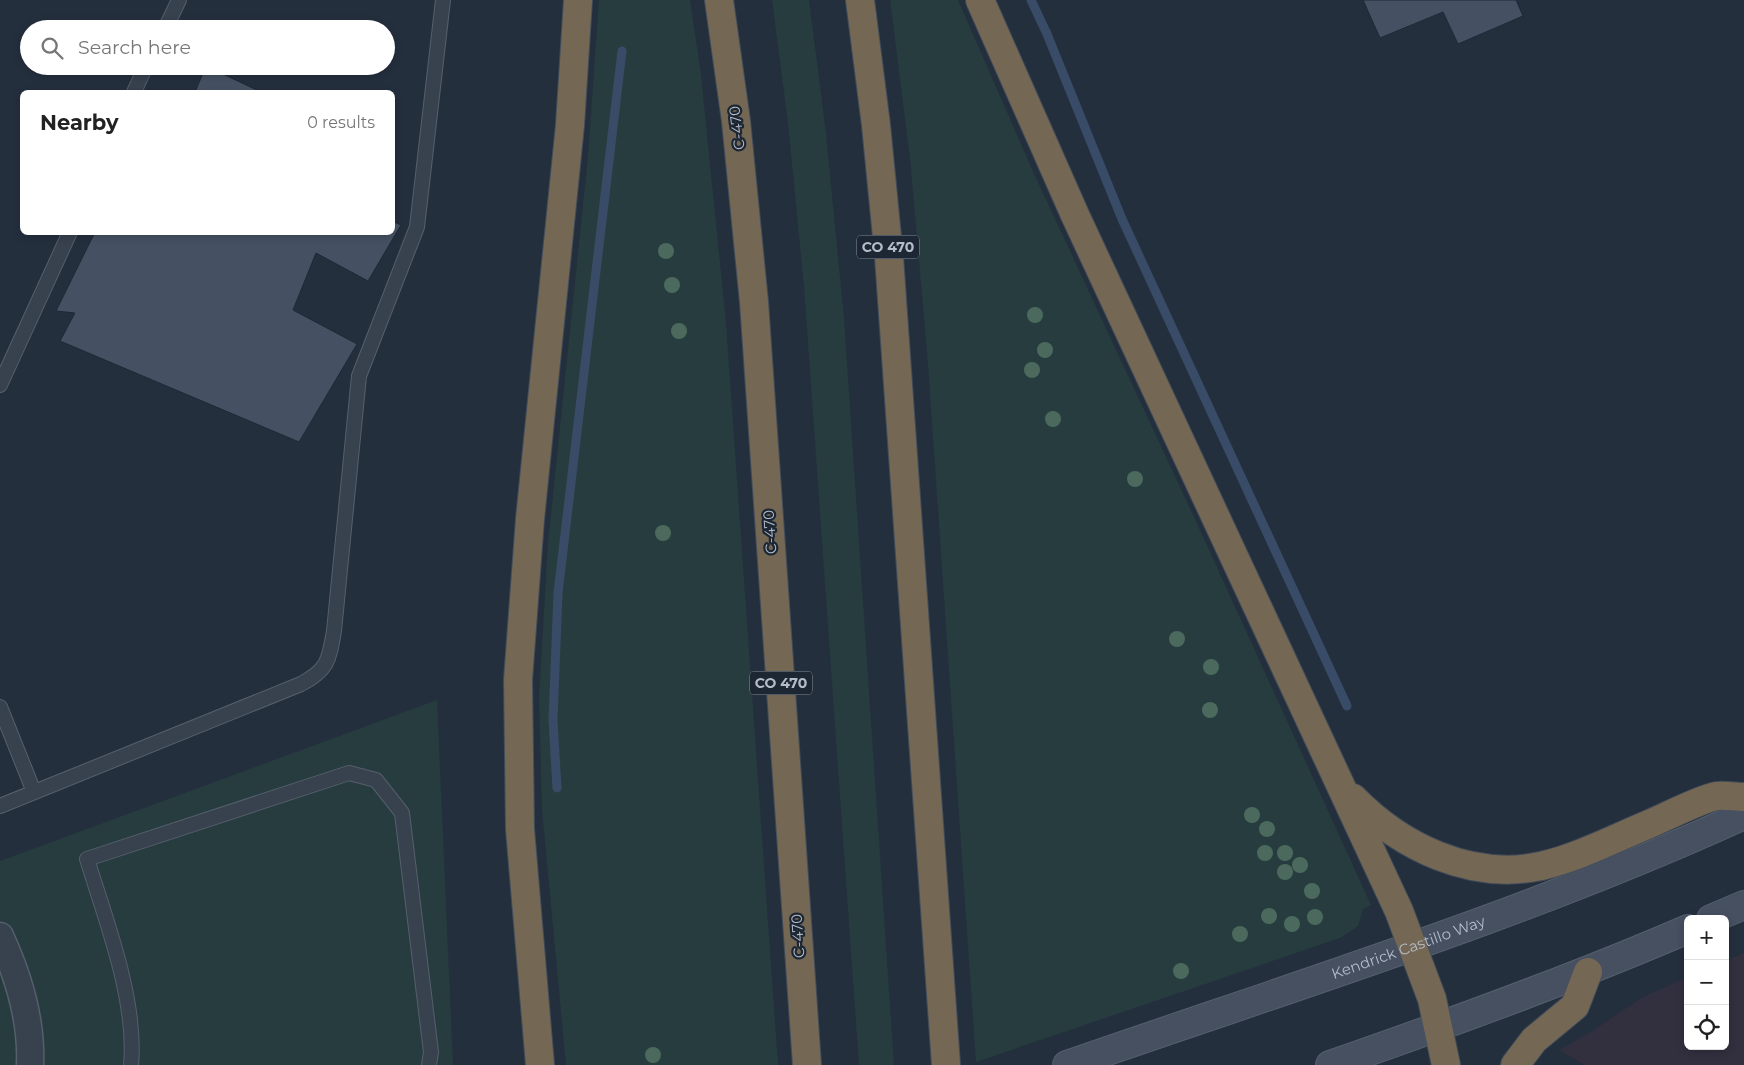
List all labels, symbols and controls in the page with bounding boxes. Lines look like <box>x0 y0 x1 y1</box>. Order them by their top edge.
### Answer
search box <box>20 20 395 75</box>
icon: search <box>38 34 66 62</box>
text: Search here <box>78 36 191 59</box>
street label: C-470 <box>724 105 749 151</box>
text: Nearby <box>40 110 119 135</box>
text: 0 results <box>307 113 375 132</box>
road number: CO 470 <box>857 236 919 258</box>
street label: C-470 <box>758 509 781 555</box>
road number: CO 470 <box>750 671 812 694</box>
street label: Kendrick Castillo Way <box>1329 911 1488 983</box>
street label: C-470 <box>786 913 809 959</box>
map controls <box>1684 915 1729 1050</box>
button: + <box>1684 915 1729 960</box>
button: − <box>1684 960 1729 1005</box>
button: locate <box>1684 1005 1729 1050</box>

